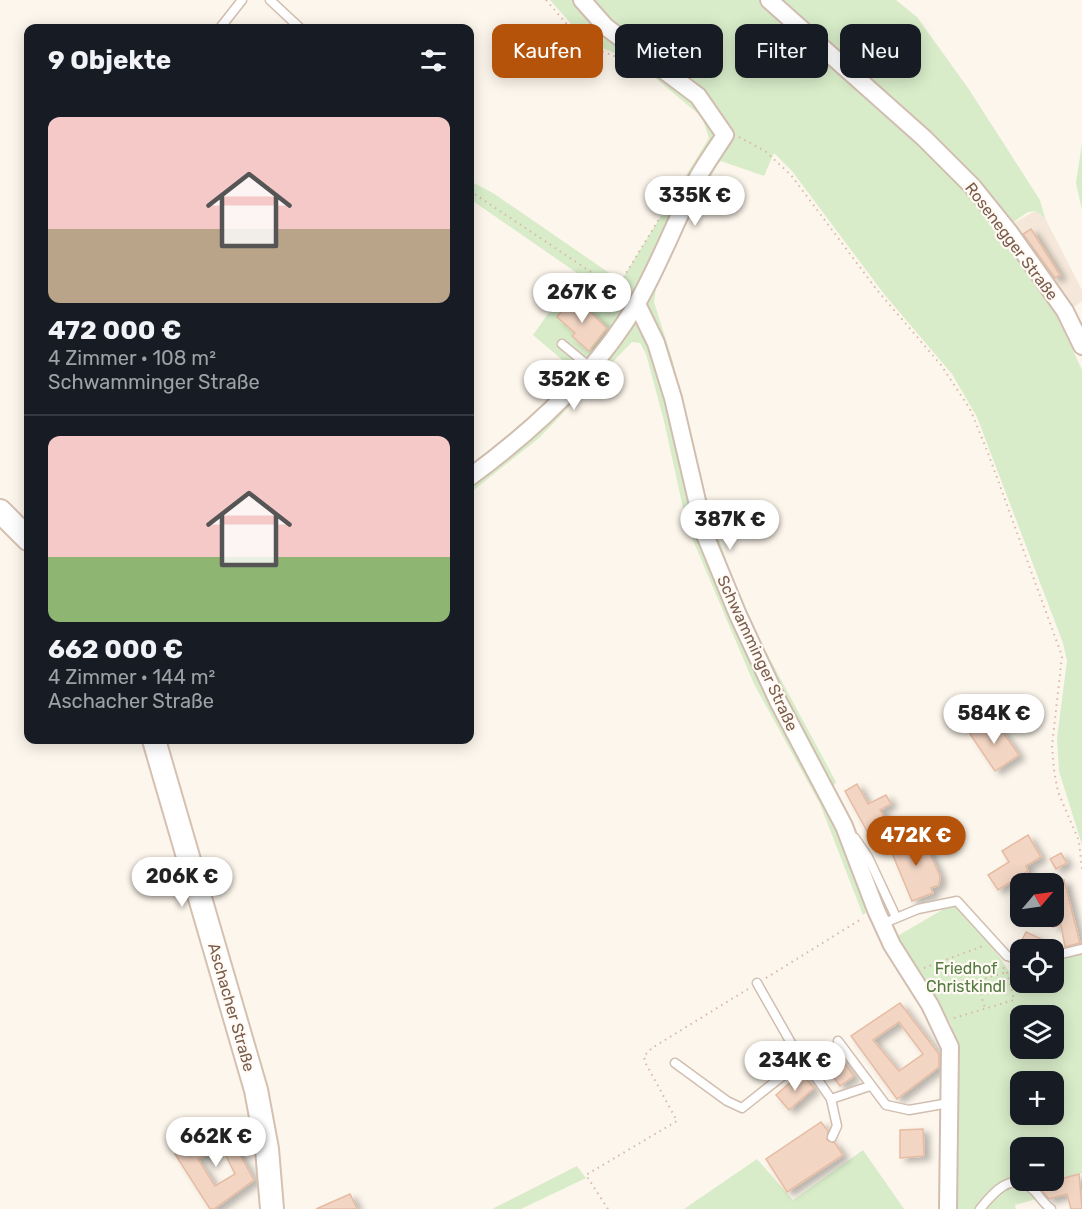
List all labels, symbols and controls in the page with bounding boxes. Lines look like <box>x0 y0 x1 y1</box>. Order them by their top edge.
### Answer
chip: Kaufen <box>492 24 603 78</box>
chip: Mieten <box>615 24 723 78</box>
chip: Filter <box>735 24 828 78</box>
chip: Neu <box>840 24 921 78</box>
icon: filters <box>417 44 450 77</box>
text: 9 Objekte <box>48 45 171 76</box>
icon: home <box>195 156 303 264</box>
pin: 335K € <box>646 176 744 227</box>
street label: Rosenegger Straße <box>961 179 1062 304</box>
text: 335K € <box>659 183 731 207</box>
pin: 267K € <box>533 273 631 324</box>
text: 267K € <box>547 280 617 304</box>
text: 472 000 € <box>48 315 181 346</box>
text: 4 Zimmer · 108 m² <box>48 346 216 370</box>
pin: 352K € <box>525 360 623 411</box>
text: 352K € <box>538 367 610 391</box>
text: Schwamminger Straße <box>48 370 260 394</box>
icon: home <box>195 475 303 583</box>
pin: 387K € <box>681 500 779 551</box>
text: 387K € <box>694 507 766 531</box>
street label: Schwamminger Straße <box>713 572 802 734</box>
text: 662 000 € <box>48 634 183 665</box>
text: 4 Zimmer · 144 m² <box>48 665 215 689</box>
text: Aschacher Straße <box>48 689 214 713</box>
pin: 584K € <box>945 694 1043 745</box>
text: 584K € <box>957 701 1031 725</box>
pin: 472K € <box>867 816 965 867</box>
text: 472K € <box>881 823 951 847</box>
pin: 206K € <box>133 857 231 908</box>
text: 206K € <box>146 864 218 888</box>
north arrow <box>1010 873 1064 927</box>
map controls <box>1010 873 1064 1191</box>
button: locate <box>1010 939 1064 993</box>
street label: Aschacher Straße <box>204 941 259 1074</box>
park label: Friedhof Christkindl <box>926 959 1006 996</box>
button: layers <box>1010 1005 1064 1059</box>
pin: 234K € <box>746 1041 844 1092</box>
text: 234K € <box>759 1048 831 1072</box>
button: + <box>1010 1071 1064 1125</box>
pin: 662K € <box>167 1117 265 1168</box>
text: 662K € <box>180 1124 252 1148</box>
button: − <box>1010 1137 1064 1191</box>

